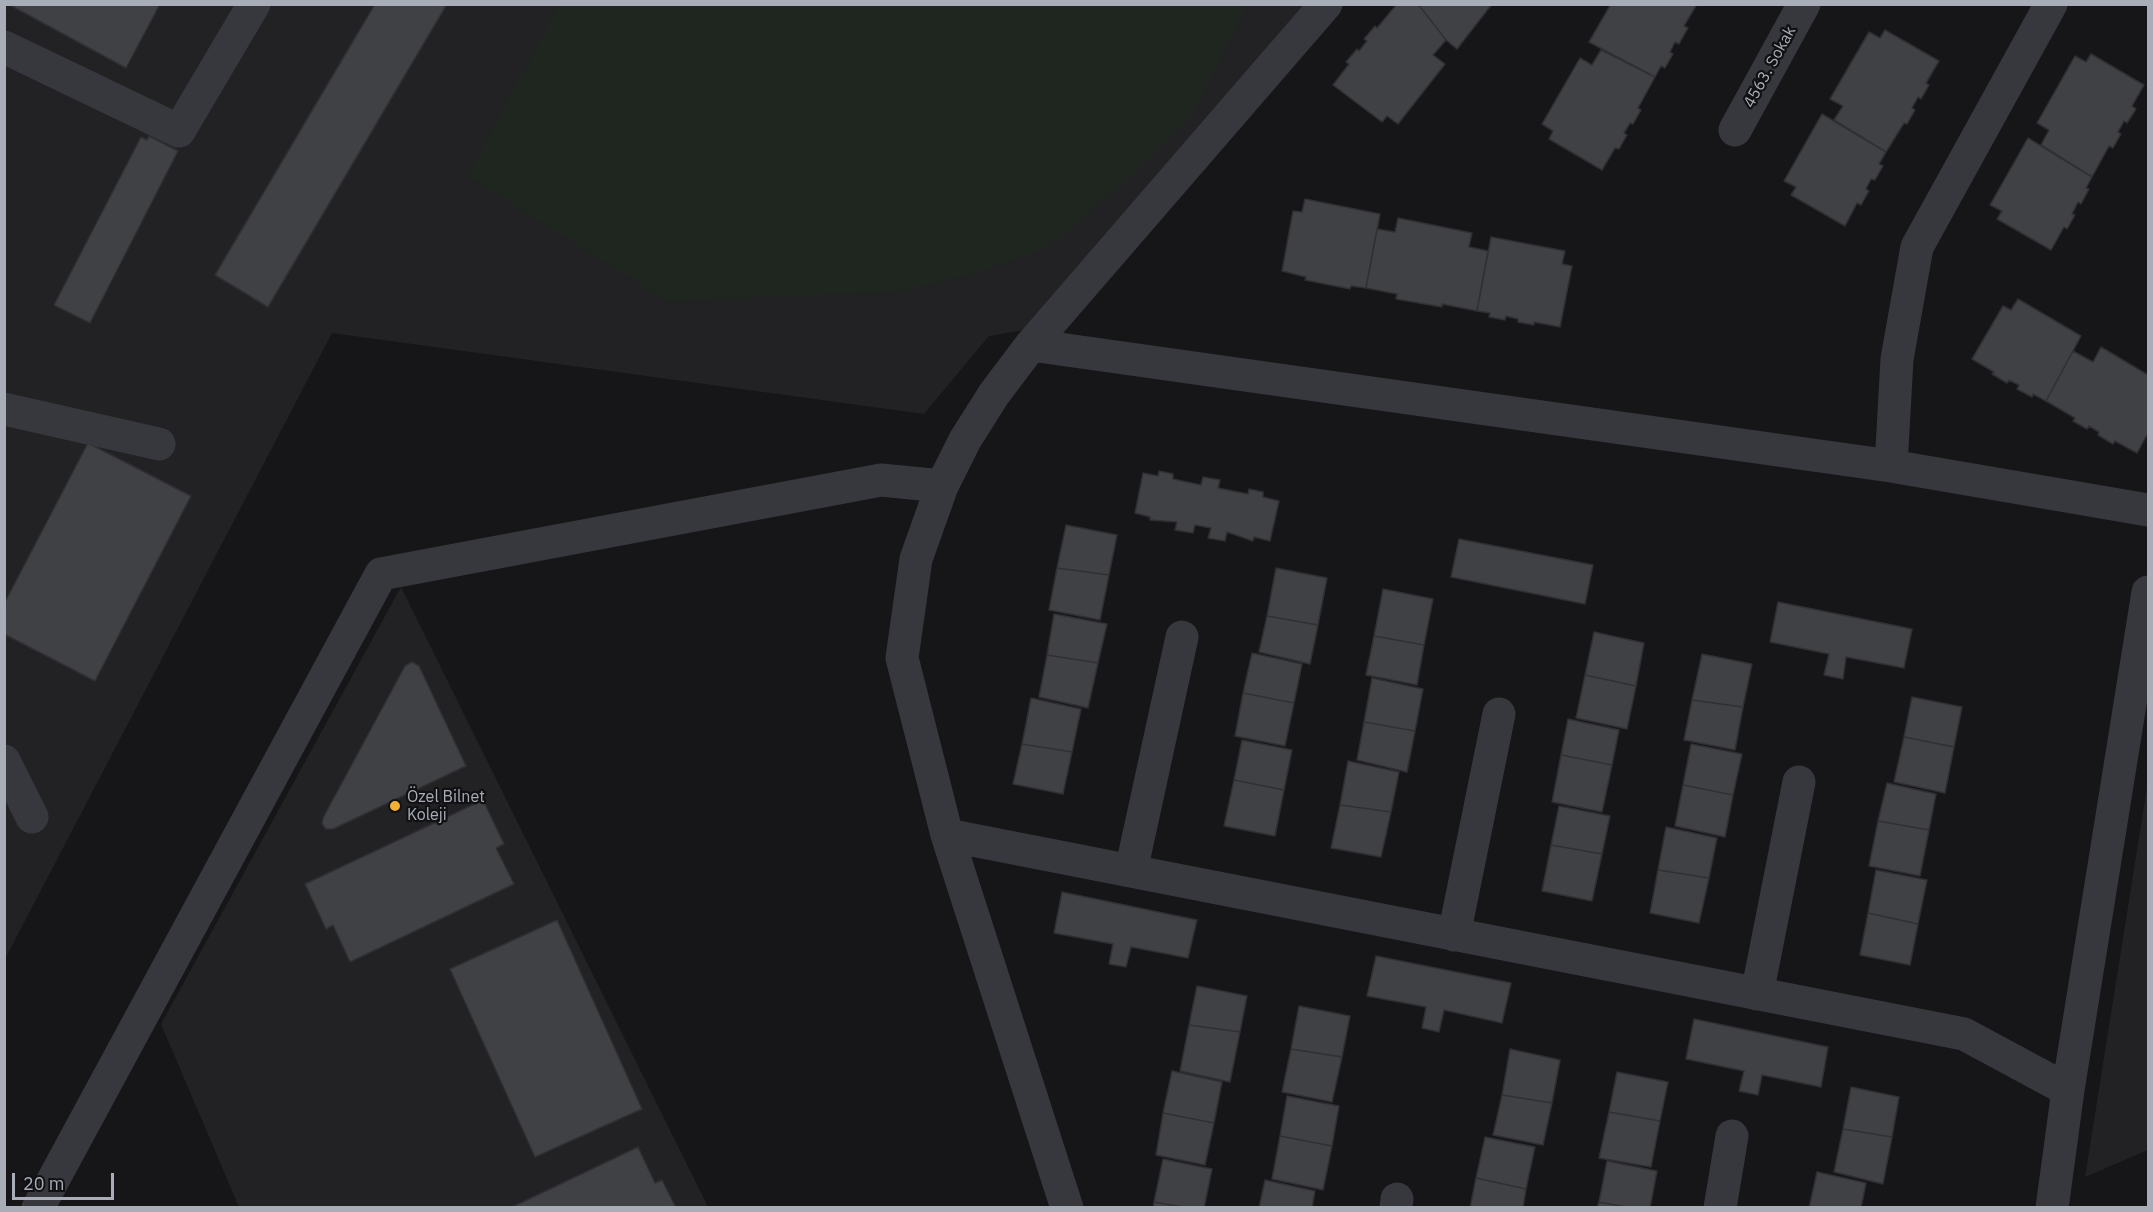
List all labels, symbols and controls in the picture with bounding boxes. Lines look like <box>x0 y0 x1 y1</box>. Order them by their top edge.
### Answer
street label: 4563. Sokak <box>1740 23 1800 111</box>
place label: Özel Bilnet Koleji <box>407 787 485 825</box>
marker: Özel Bilnet Koleji <box>388 799 402 813</box>
scale bar <box>15 1161 117 1199</box>
text: 20 m <box>23 1172 65 1195</box>

